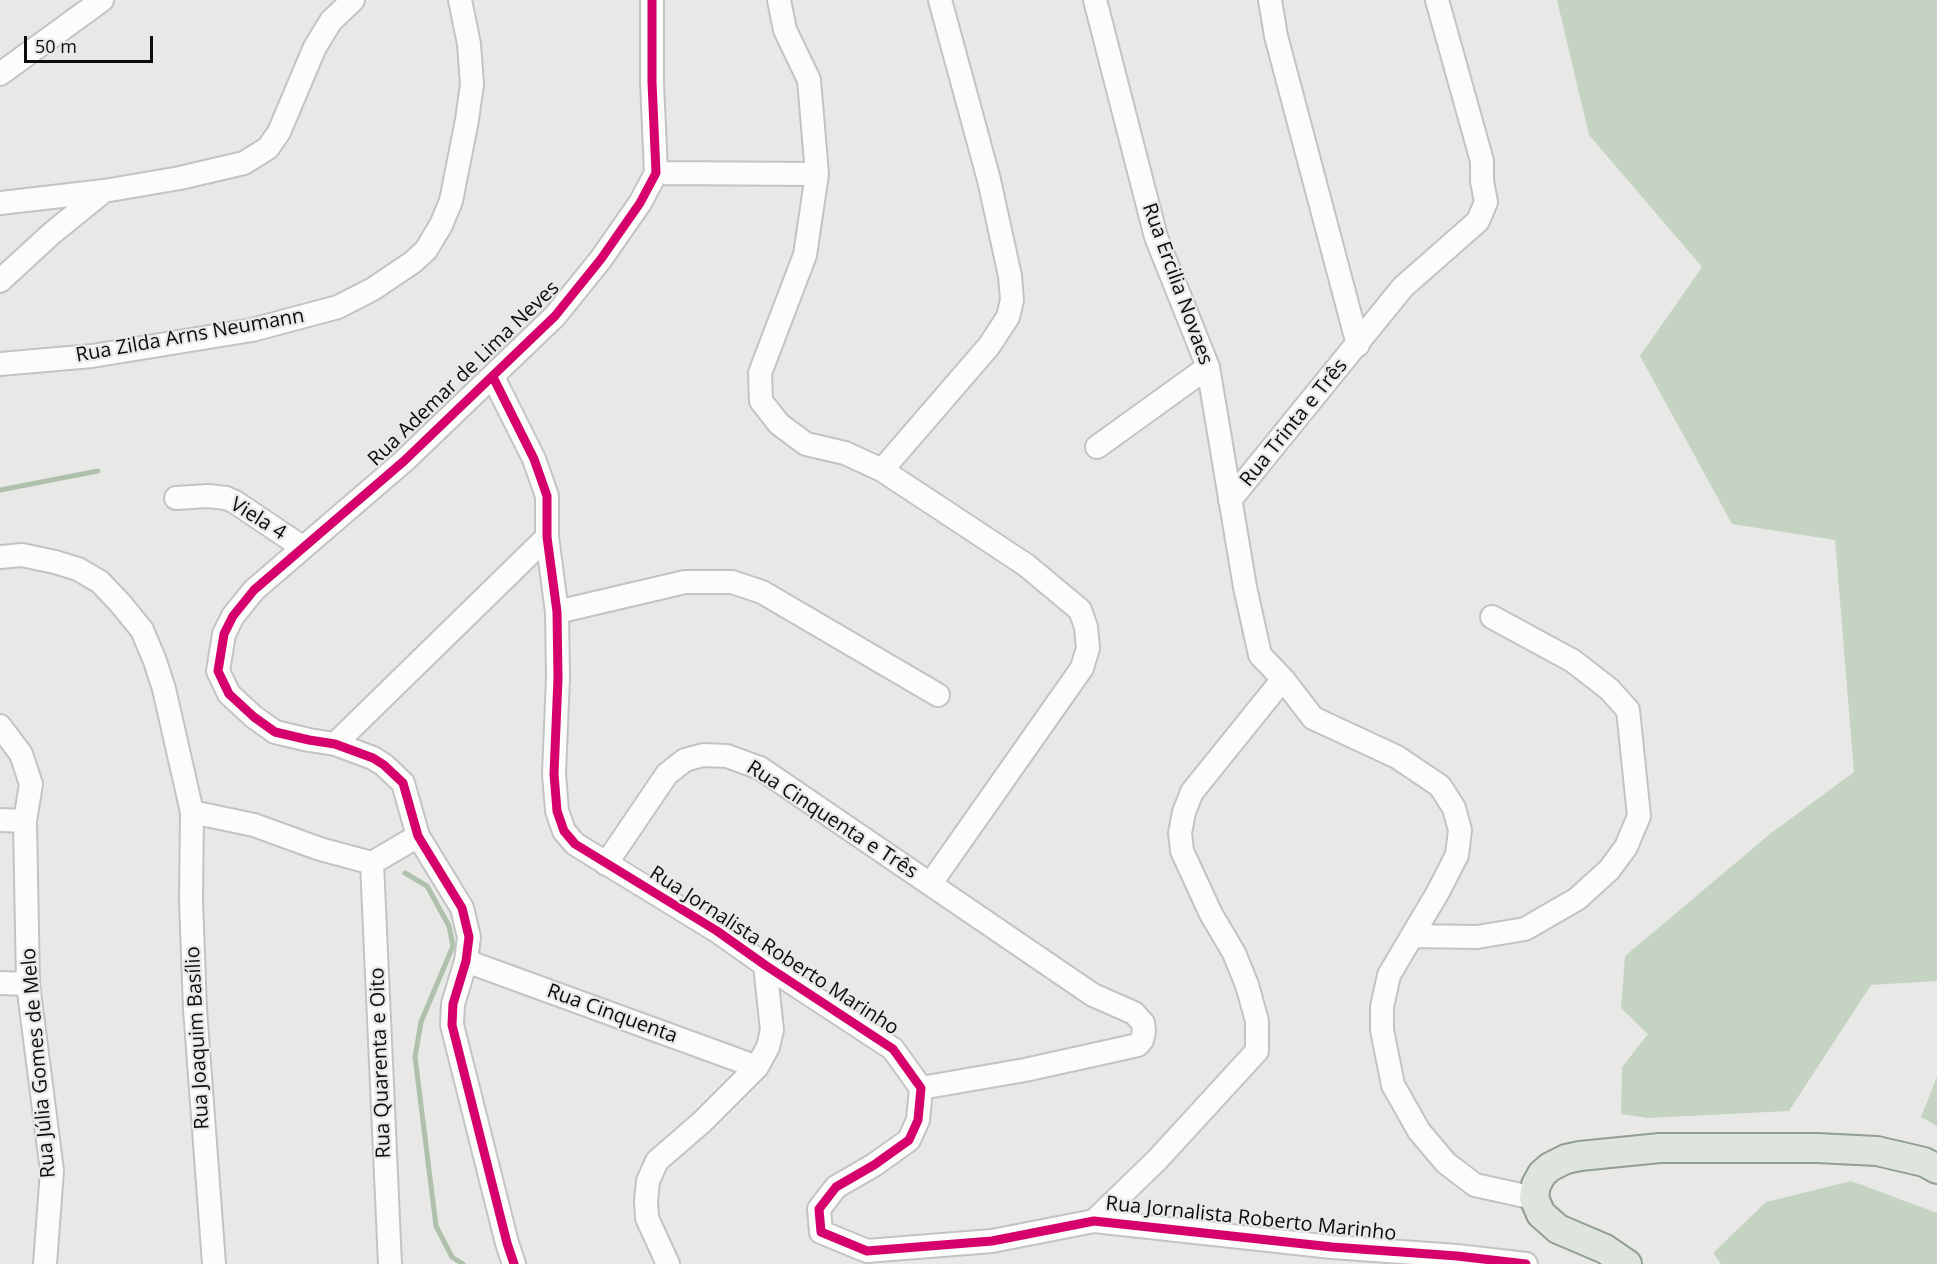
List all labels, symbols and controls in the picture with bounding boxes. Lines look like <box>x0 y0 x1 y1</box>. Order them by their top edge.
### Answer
scale bar <box>27 24 156 62</box>
text: 50 m <box>35 34 77 58</box>
street label: Rua Ercilia Novaes <box>1137 200 1217 368</box>
street label: Rua Ademar de Lima Neves <box>364 276 564 472</box>
street label: Rua Zilda Arns Neumann <box>74 304 306 368</box>
street label: Rua Trinta e Três <box>1235 354 1353 492</box>
street label: Viela 4 <box>226 493 290 545</box>
street label: Rua Cinquenta e Três <box>742 756 922 884</box>
street label: Rua Jornalista Roberto Marinho <box>645 861 903 1041</box>
street label: Rua Joaquim Basílio <box>181 946 215 1130</box>
street label: Rua Júlia Gomes de Melo <box>17 947 61 1179</box>
street label: Rua Quarenta e Oito <box>366 967 396 1159</box>
street label: Rua Cinquenta <box>543 979 681 1049</box>
street label: Rua Jornalista Roberto Marinho <box>1104 1192 1398 1246</box>

